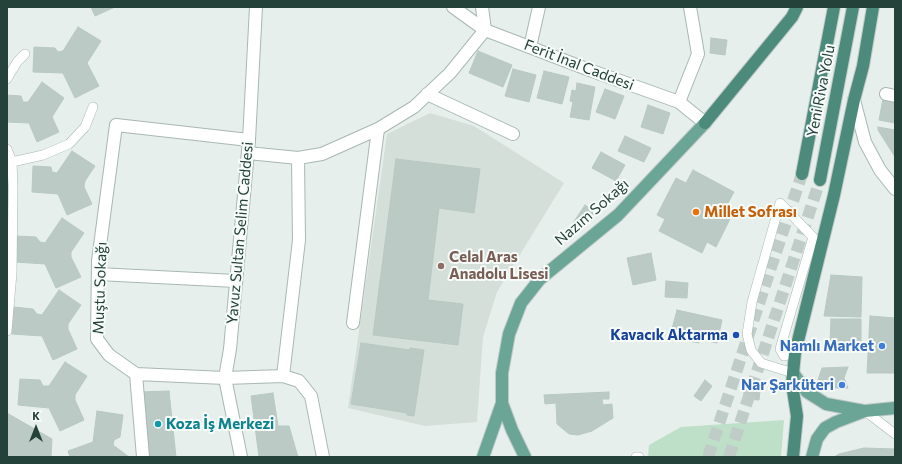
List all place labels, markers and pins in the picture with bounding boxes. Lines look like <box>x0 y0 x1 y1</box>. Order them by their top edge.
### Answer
place label: Millet Sofrası <box>704 203 797 221</box>
marker: Millet Sofrası <box>691 207 701 217</box>
place label: Celal Aras Anadolu Lisesi <box>449 248 549 283</box>
marker: Celal Aras Anadolu Lisesi <box>436 261 446 271</box>
place label: Kavacık Aktarma <box>610 326 728 344</box>
marker: Kavacık Aktarma <box>731 330 741 340</box>
place label: Namlı Market <box>780 337 874 355</box>
marker: Namlı Market <box>877 341 887 351</box>
place label: Nar Şarküteri <box>741 376 834 394</box>
marker: Nar Şarküteri <box>837 380 847 390</box>
place label: Koza İş Merkezi <box>166 415 274 433</box>
marker: Koza İş Merkezi <box>153 419 163 429</box>

